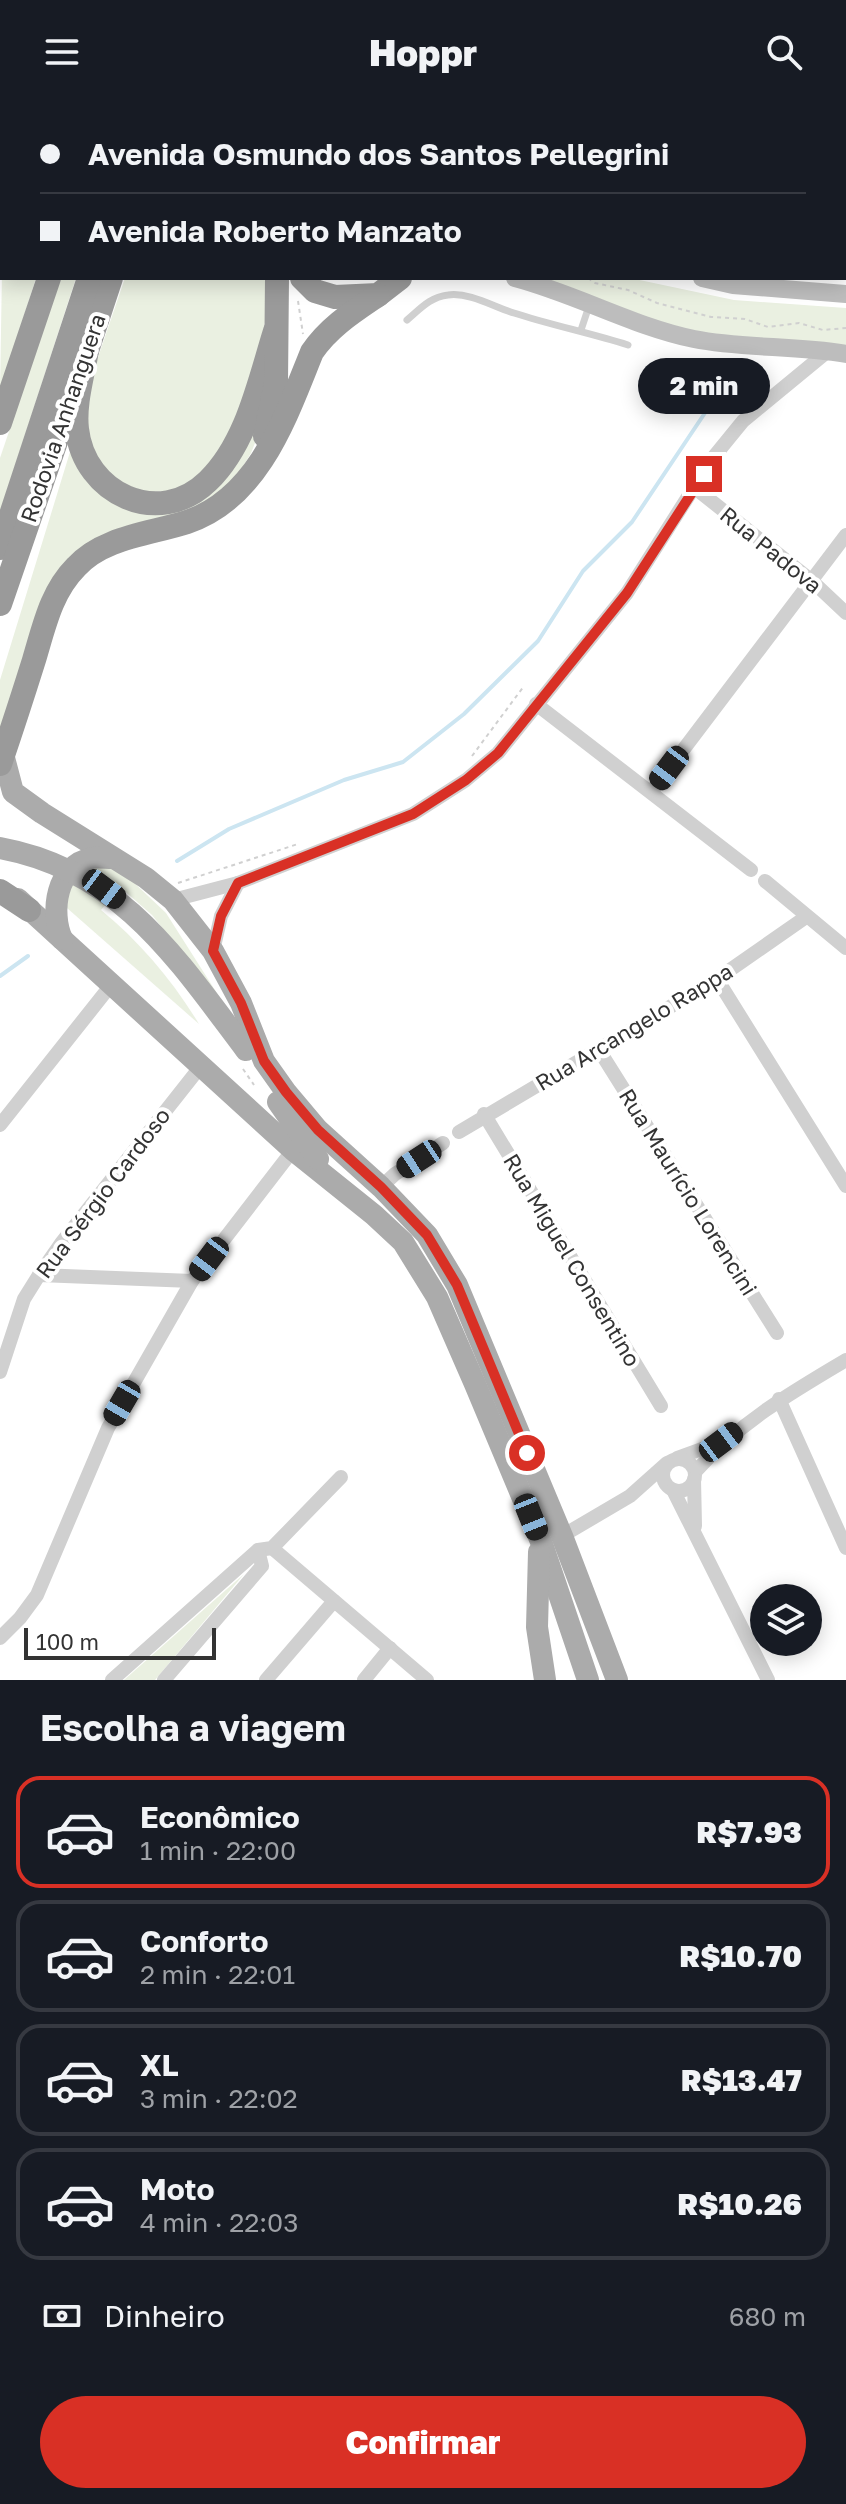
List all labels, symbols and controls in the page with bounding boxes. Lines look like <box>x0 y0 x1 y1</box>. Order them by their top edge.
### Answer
icon: menu <box>40 30 84 74</box>
icon: search <box>762 30 806 74</box>
text: Hoppr <box>369 31 477 74</box>
text: Avenida Osmundo dos Santos Pellegrini <box>88 136 669 172</box>
text: Avenida Roberto Manzato <box>88 213 462 249</box>
street label: Rodovia Anhanguera <box>14 310 111 526</box>
callout: 2 min <box>638 358 770 414</box>
text: 2 min <box>670 370 738 401</box>
route end <box>686 456 722 492</box>
street label: Rua Padova <box>715 500 828 599</box>
car <box>645 742 693 794</box>
car <box>78 865 130 913</box>
street label: Rua Arcangelo Rappa <box>530 957 737 1096</box>
street label: Rua Maurício Lorencini <box>614 1083 763 1300</box>
street label: Rua Sérgio Cardoso <box>30 1102 176 1283</box>
car <box>392 1136 446 1182</box>
street label: Rua Miguel Consentino <box>498 1148 647 1371</box>
car <box>185 1233 233 1285</box>
car <box>100 1376 144 1430</box>
car <box>695 1418 747 1466</box>
route start <box>509 1435 545 1471</box>
car <box>511 1490 551 1544</box>
map controls <box>750 1584 822 1656</box>
button: layers <box>750 1584 822 1656</box>
scale bar <box>24 1624 216 1660</box>
text: 100 m <box>36 1628 99 1655</box>
text: Escolha a viagem <box>40 1706 346 1749</box>
icon: car <box>44 1796 116 1868</box>
text: Econômico <box>140 1799 300 1835</box>
text: R$7.93 <box>696 1814 802 1850</box>
text: 1 min · 22:00 <box>140 1835 296 1866</box>
icon: car <box>44 1920 116 1992</box>
text: Conforto <box>140 1923 269 1959</box>
text: R$10.70 <box>679 1938 802 1974</box>
text: 2 min · 22:01 <box>140 1959 295 1990</box>
icon: car <box>44 2044 116 2116</box>
text: XL <box>140 2047 179 2083</box>
text: R$13.47 <box>681 2062 802 2098</box>
text: 3 min · 22:02 <box>140 2083 298 2114</box>
icon: car <box>44 2168 116 2240</box>
text: Moto <box>140 2171 215 2207</box>
text: R$10.26 <box>677 2186 802 2222</box>
text: 4 min · 22:03 <box>140 2207 298 2238</box>
icon: cash <box>40 2294 84 2338</box>
text: Dinheiro <box>104 2298 225 2334</box>
text: 680 m <box>729 2301 806 2332</box>
button: Confirmar <box>40 2396 806 2488</box>

